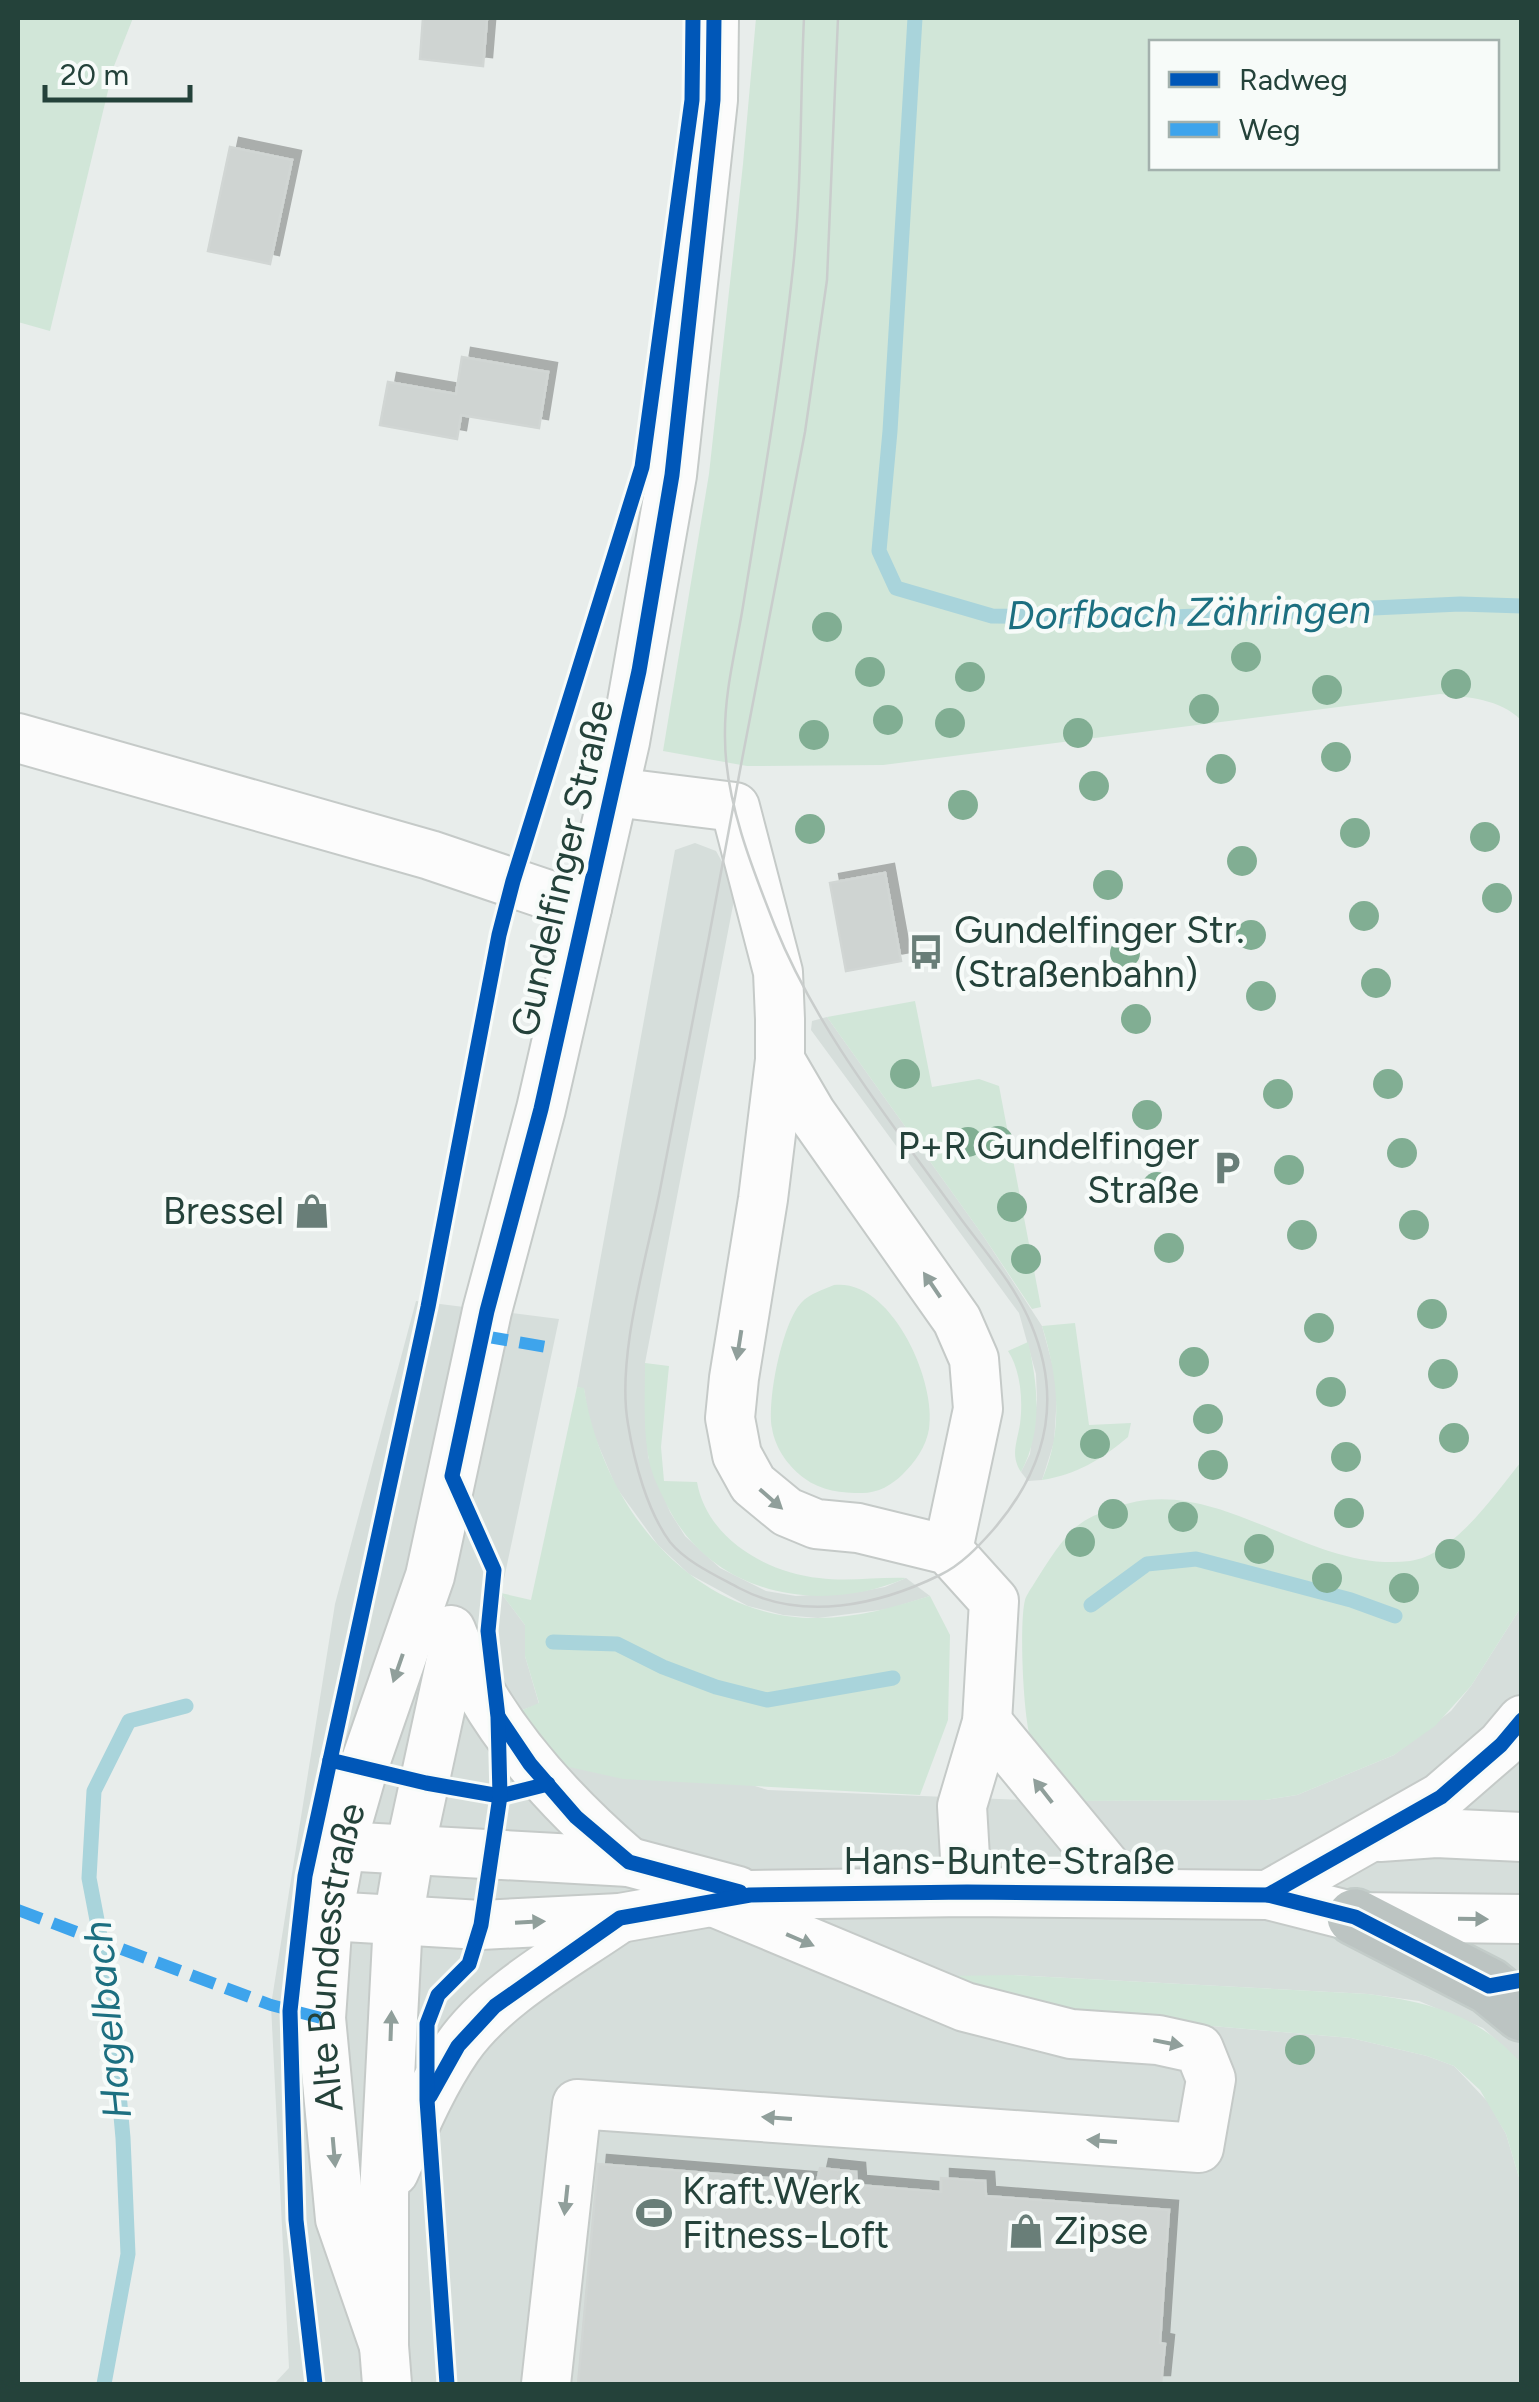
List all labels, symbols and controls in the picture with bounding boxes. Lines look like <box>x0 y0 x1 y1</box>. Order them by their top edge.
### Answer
scale bar <box>45 40 190 102</box>
legend <box>1149 40 1499 170</box>
text: 20 m <box>60 56 129 93</box>
text: Radweg <box>1239 61 1348 98</box>
text: Weg <box>1239 111 1301 148</box>
water label: Dorfbach Zähringen <box>1006 585 1372 639</box>
street label: Gundelfinger Straße <box>501 695 623 1041</box>
place label: Gundelfinger Str. (Straßenbahn) <box>954 907 1244 997</box>
bus stop icon: Gundelfinger Str. (Straßenbahn) <box>907 933 945 971</box>
place label: P+R Gundelfinger Straße <box>898 1123 1199 1213</box>
parking icon: P+R Gundelfinger Straße <box>1208 1149 1246 1187</box>
place label: Bressel <box>163 1188 284 1234</box>
shop icon: Bressel <box>293 1192 331 1230</box>
one-way arrow <box>923 1271 942 1298</box>
one-way arrow <box>731 1329 746 1361</box>
one-way arrow <box>758 1488 783 1510</box>
one-way arrow <box>390 1653 405 1683</box>
one-way arrow <box>1033 1778 1053 1804</box>
street label: Alte Bundesstraße <box>297 1797 375 2114</box>
street label: Hans-Bunte-Straße <box>843 1838 1175 1884</box>
one-way arrow <box>1458 1912 1490 1928</box>
one-way arrow <box>515 1914 546 1930</box>
water label: Hagelbach <box>73 1919 141 2121</box>
one-way arrow <box>786 1932 815 1948</box>
one-way arrow <box>383 2010 399 2042</box>
one-way arrow <box>1153 2035 1184 2051</box>
one-way arrow <box>761 2110 793 2126</box>
one-way arrow <box>1085 2132 1117 2148</box>
one-way arrow <box>326 2137 342 2169</box>
place label: Kraft.Werk Fitness-Loft <box>682 2168 889 2258</box>
one-way arrow <box>558 2185 574 2217</box>
sports icon: Kraft.Werk Fitness-Loft <box>635 2194 673 2232</box>
place label: Zipse <box>1054 2208 1148 2254</box>
shop icon: Zipse <box>1007 2212 1045 2250</box>

